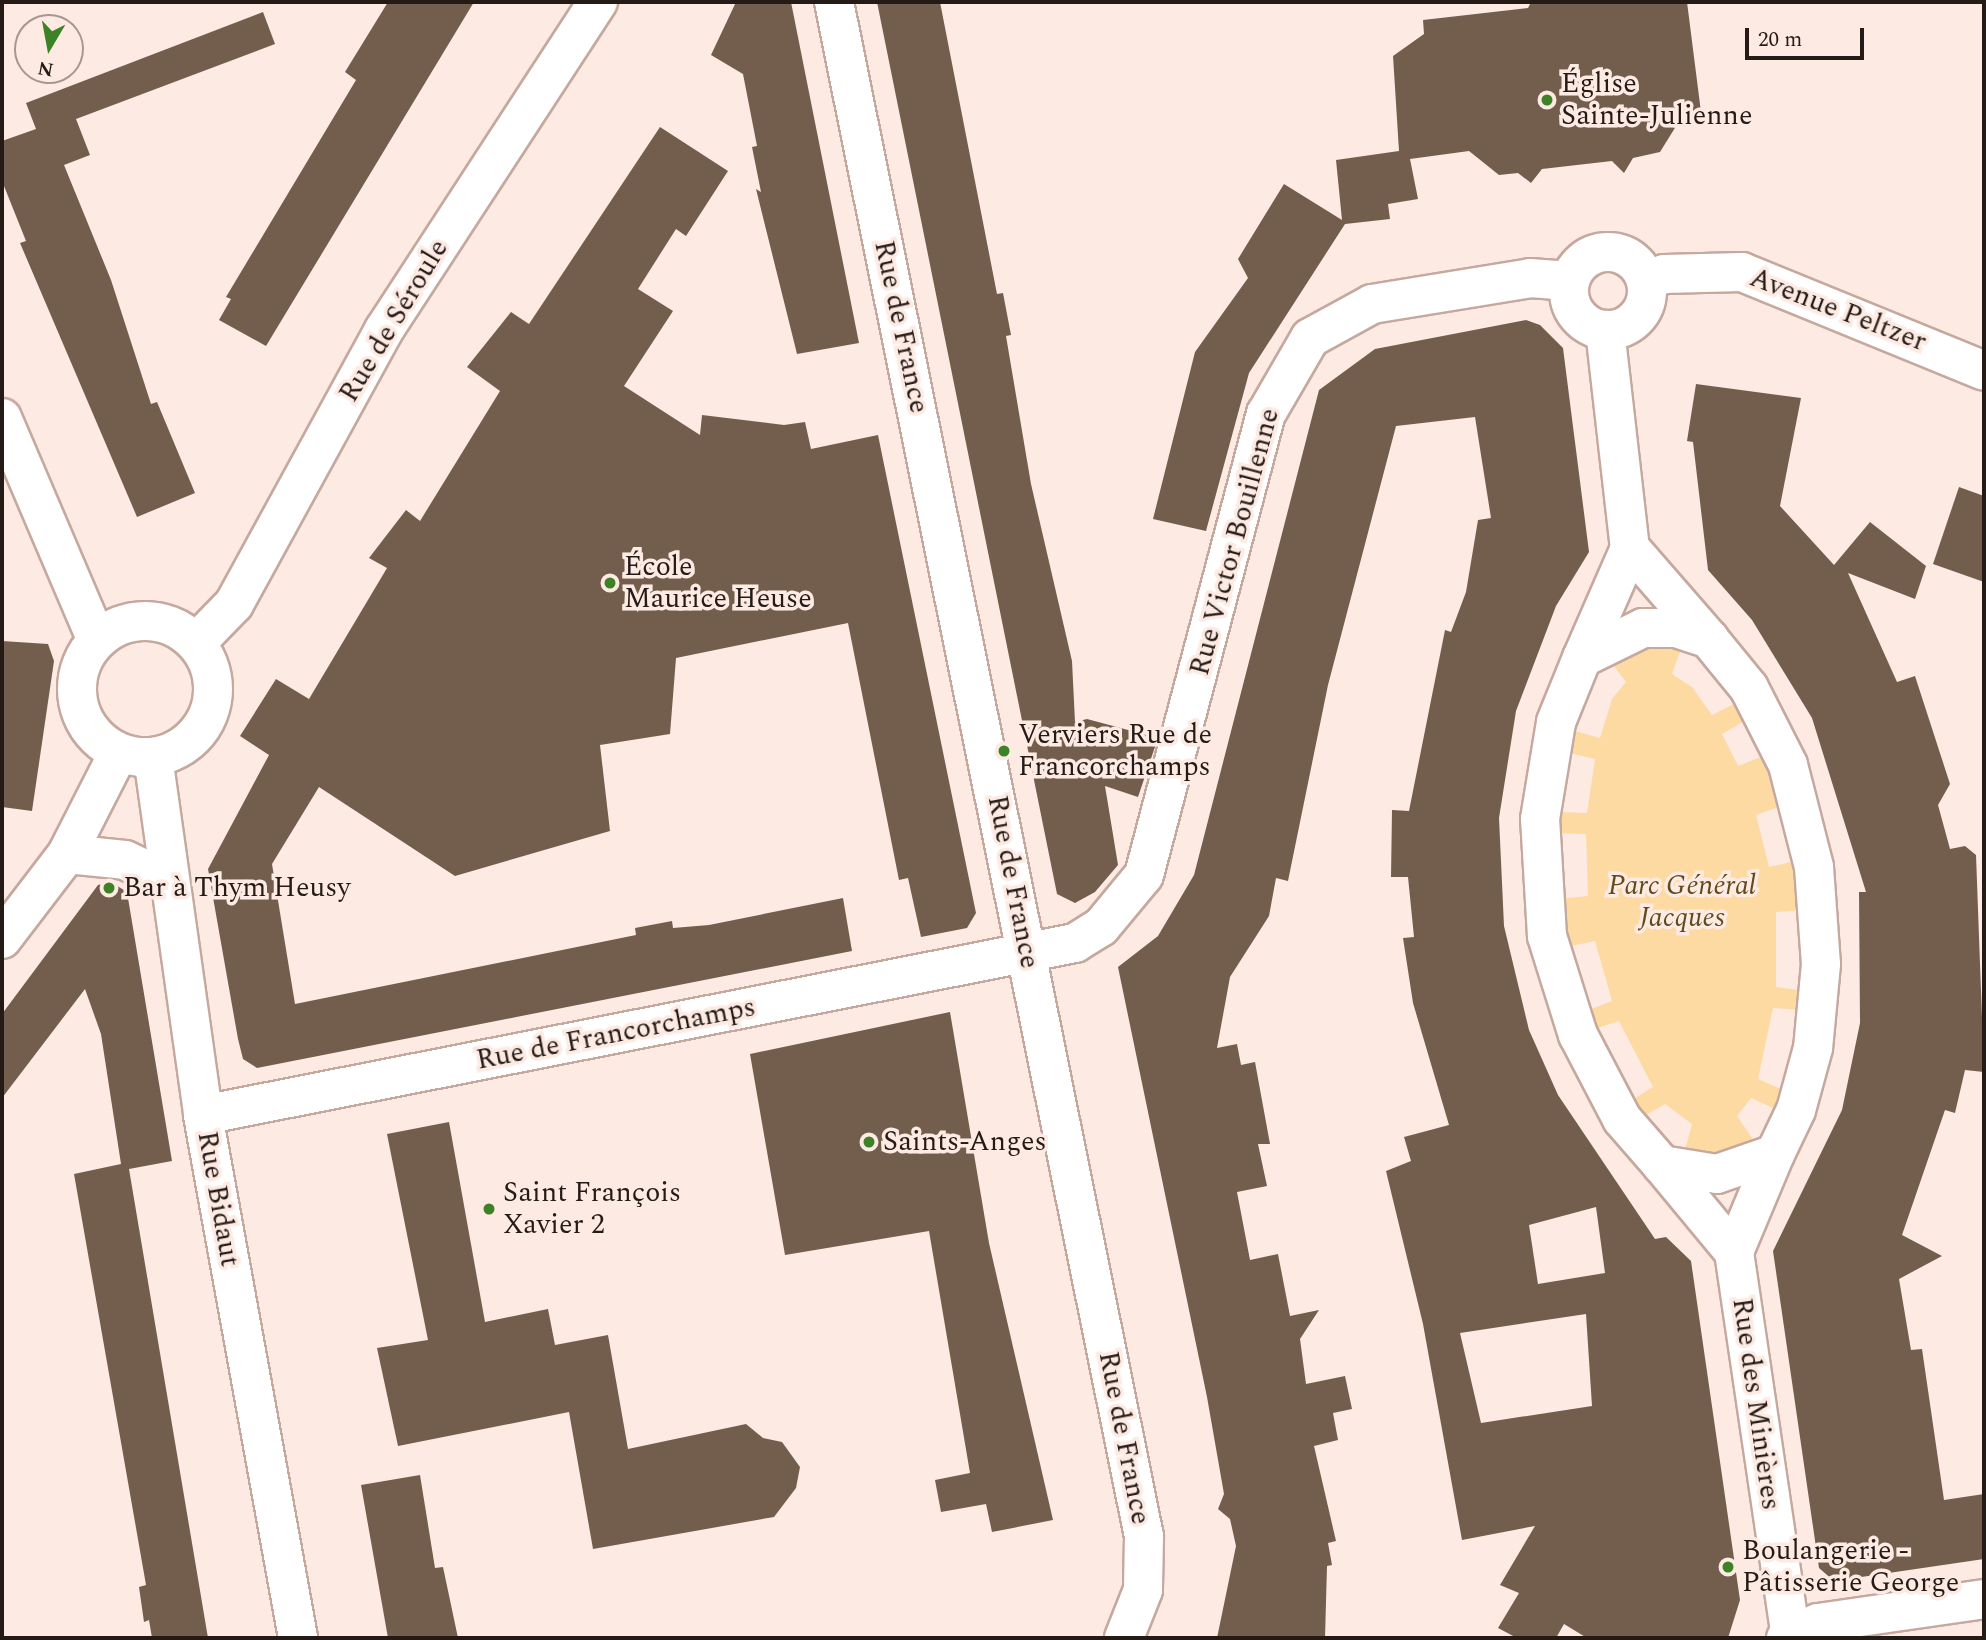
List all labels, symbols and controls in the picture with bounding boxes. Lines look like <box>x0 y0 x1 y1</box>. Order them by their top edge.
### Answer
north arrow <box>14 14 84 84</box>
scale bar <box>1748 14 1867 58</box>
text: 20 m <box>1758 24 1802 56</box>
text: N <box>35 53 56 84</box>
place label: Église Sainte-Julienne <box>1561 67 1752 133</box>
marker: Église Sainte-Julienne <box>1539 92 1555 108</box>
street label: Rue de Séroule <box>332 234 456 408</box>
street label: Rue de France <box>866 238 936 416</box>
street label: Avenue Peltzer <box>1745 261 1931 359</box>
street label: Rue Victor Bouillenne <box>1183 405 1287 679</box>
place label: École Maurice Heuse <box>624 550 812 616</box>
marker: École Maurice Heuse <box>602 575 618 591</box>
place label: Verviers Rue de Francorchamps <box>1018 718 1212 784</box>
marker: Verviers Rue de Francorchamps <box>996 743 1012 759</box>
street label: Rue de France <box>980 793 1046 971</box>
park label: Parc Général Jacques <box>1608 869 1756 935</box>
place label: Bar à Thym Heusy <box>123 871 351 905</box>
marker: Bar à Thym Heusy <box>101 880 117 896</box>
street label: Rue de Francorchamps <box>474 990 758 1078</box>
place label: Saints-Anges <box>883 1125 1047 1159</box>
street label: Rue Bidaut <box>190 1129 246 1269</box>
marker: Saints-Anges <box>861 1134 877 1150</box>
place label: Saint François Xavier 2 <box>503 1176 681 1242</box>
marker: Saint François Xavier 2 <box>481 1201 497 1217</box>
street label: Rue des Minières <box>1724 1296 1788 1512</box>
street label: Rue de France <box>1091 1349 1157 1527</box>
place label: Boulangerie - Pâtisserie George <box>1742 1534 1959 1600</box>
marker: Boulangerie - Pâtisserie George <box>1720 1559 1736 1575</box>

